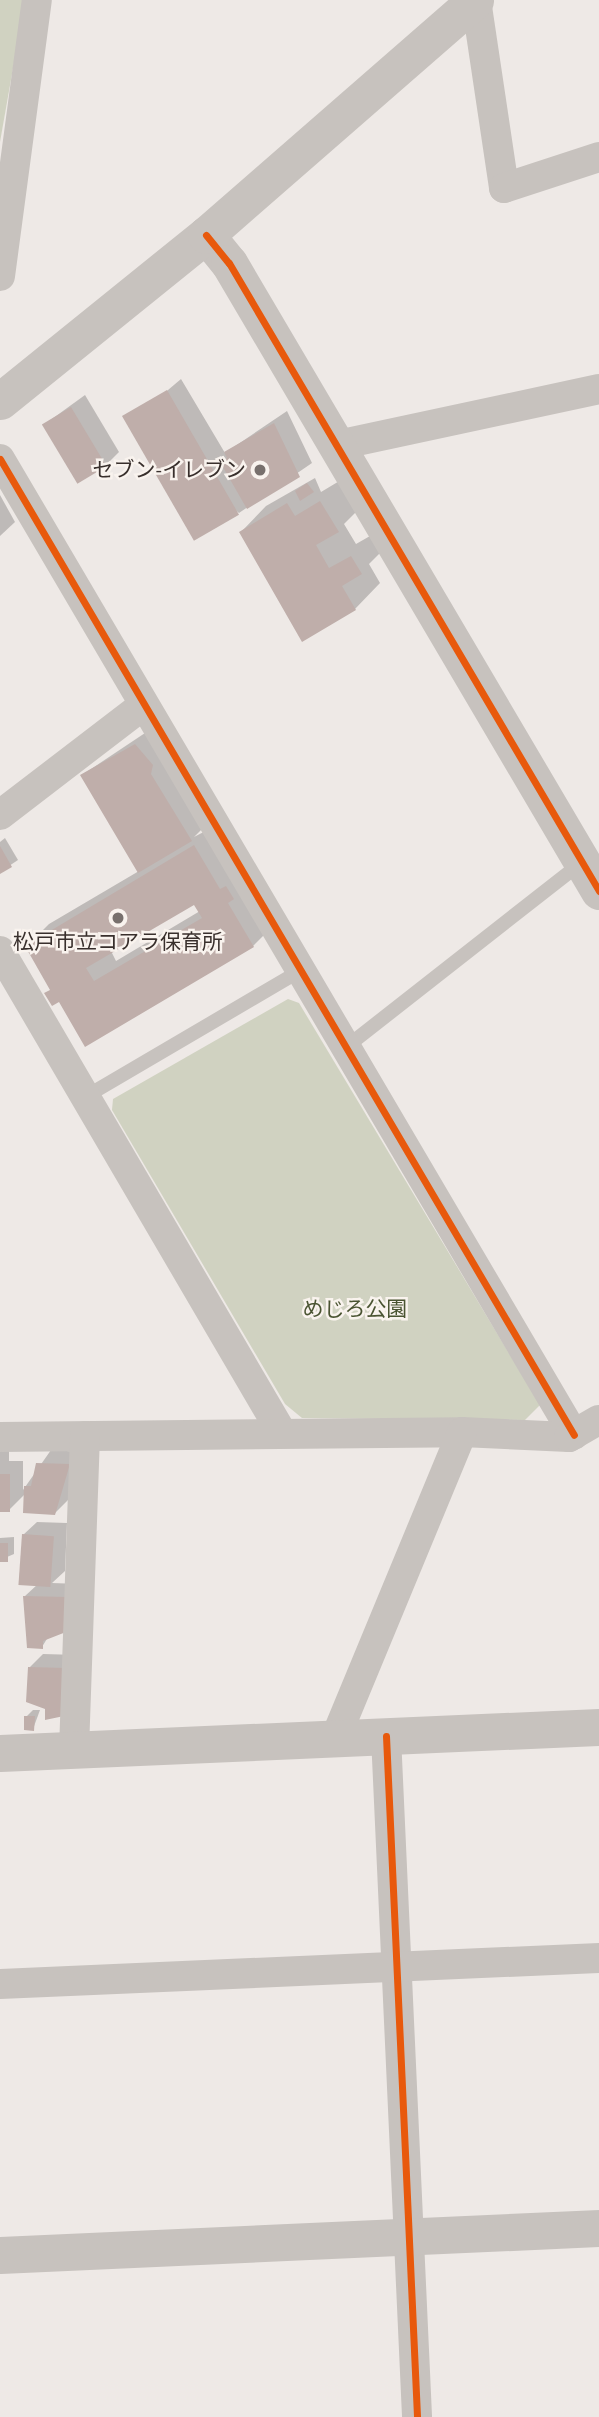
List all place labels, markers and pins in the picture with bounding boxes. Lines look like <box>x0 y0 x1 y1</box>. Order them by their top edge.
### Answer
place label: セブン-イレブン <box>92 457 246 483</box>
marker: セブン-イレブン <box>252 462 268 478</box>
marker: 松戸市立コアラ保育所 <box>110 910 126 926</box>
place label: 松戸市立コアラ保育所 <box>13 929 223 955</box>

